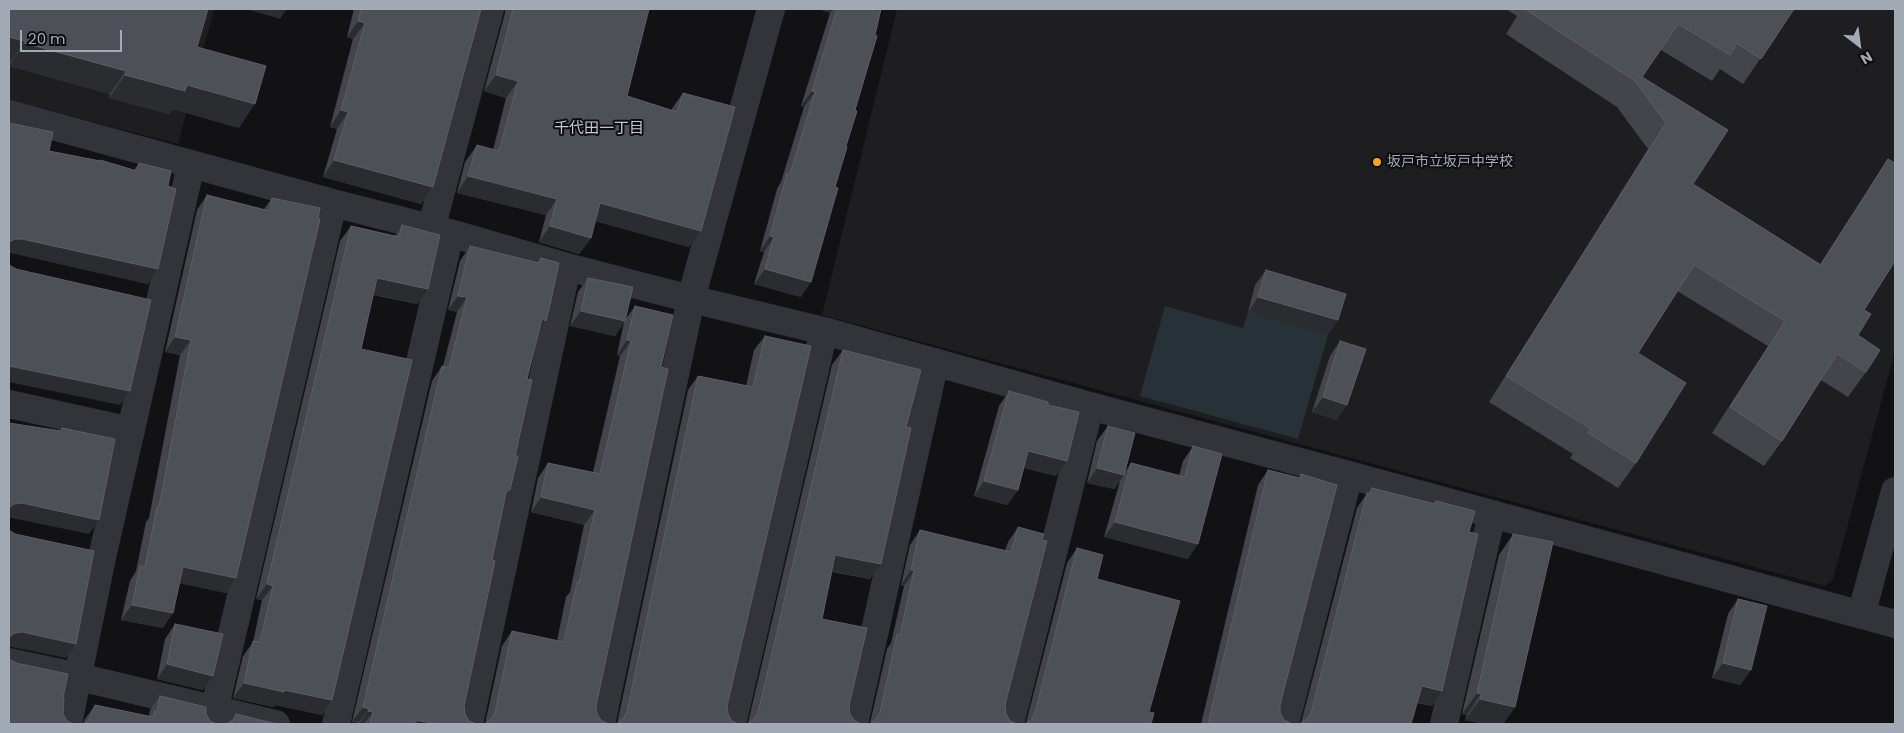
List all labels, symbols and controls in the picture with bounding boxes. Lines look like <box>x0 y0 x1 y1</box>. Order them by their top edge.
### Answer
scale bar <box>22 20 125 52</box>
north arrow <box>1834 20 1884 70</box>
text: 20 m <box>28 28 66 49</box>
text: N <box>1857 47 1876 69</box>
district label: 千代田一丁目 <box>554 120 644 138</box>
place label: 坂戸市立坂戸中学校 <box>1387 154 1513 170</box>
marker: 坂戸市立坂戸中学校 <box>1371 156 1383 168</box>

